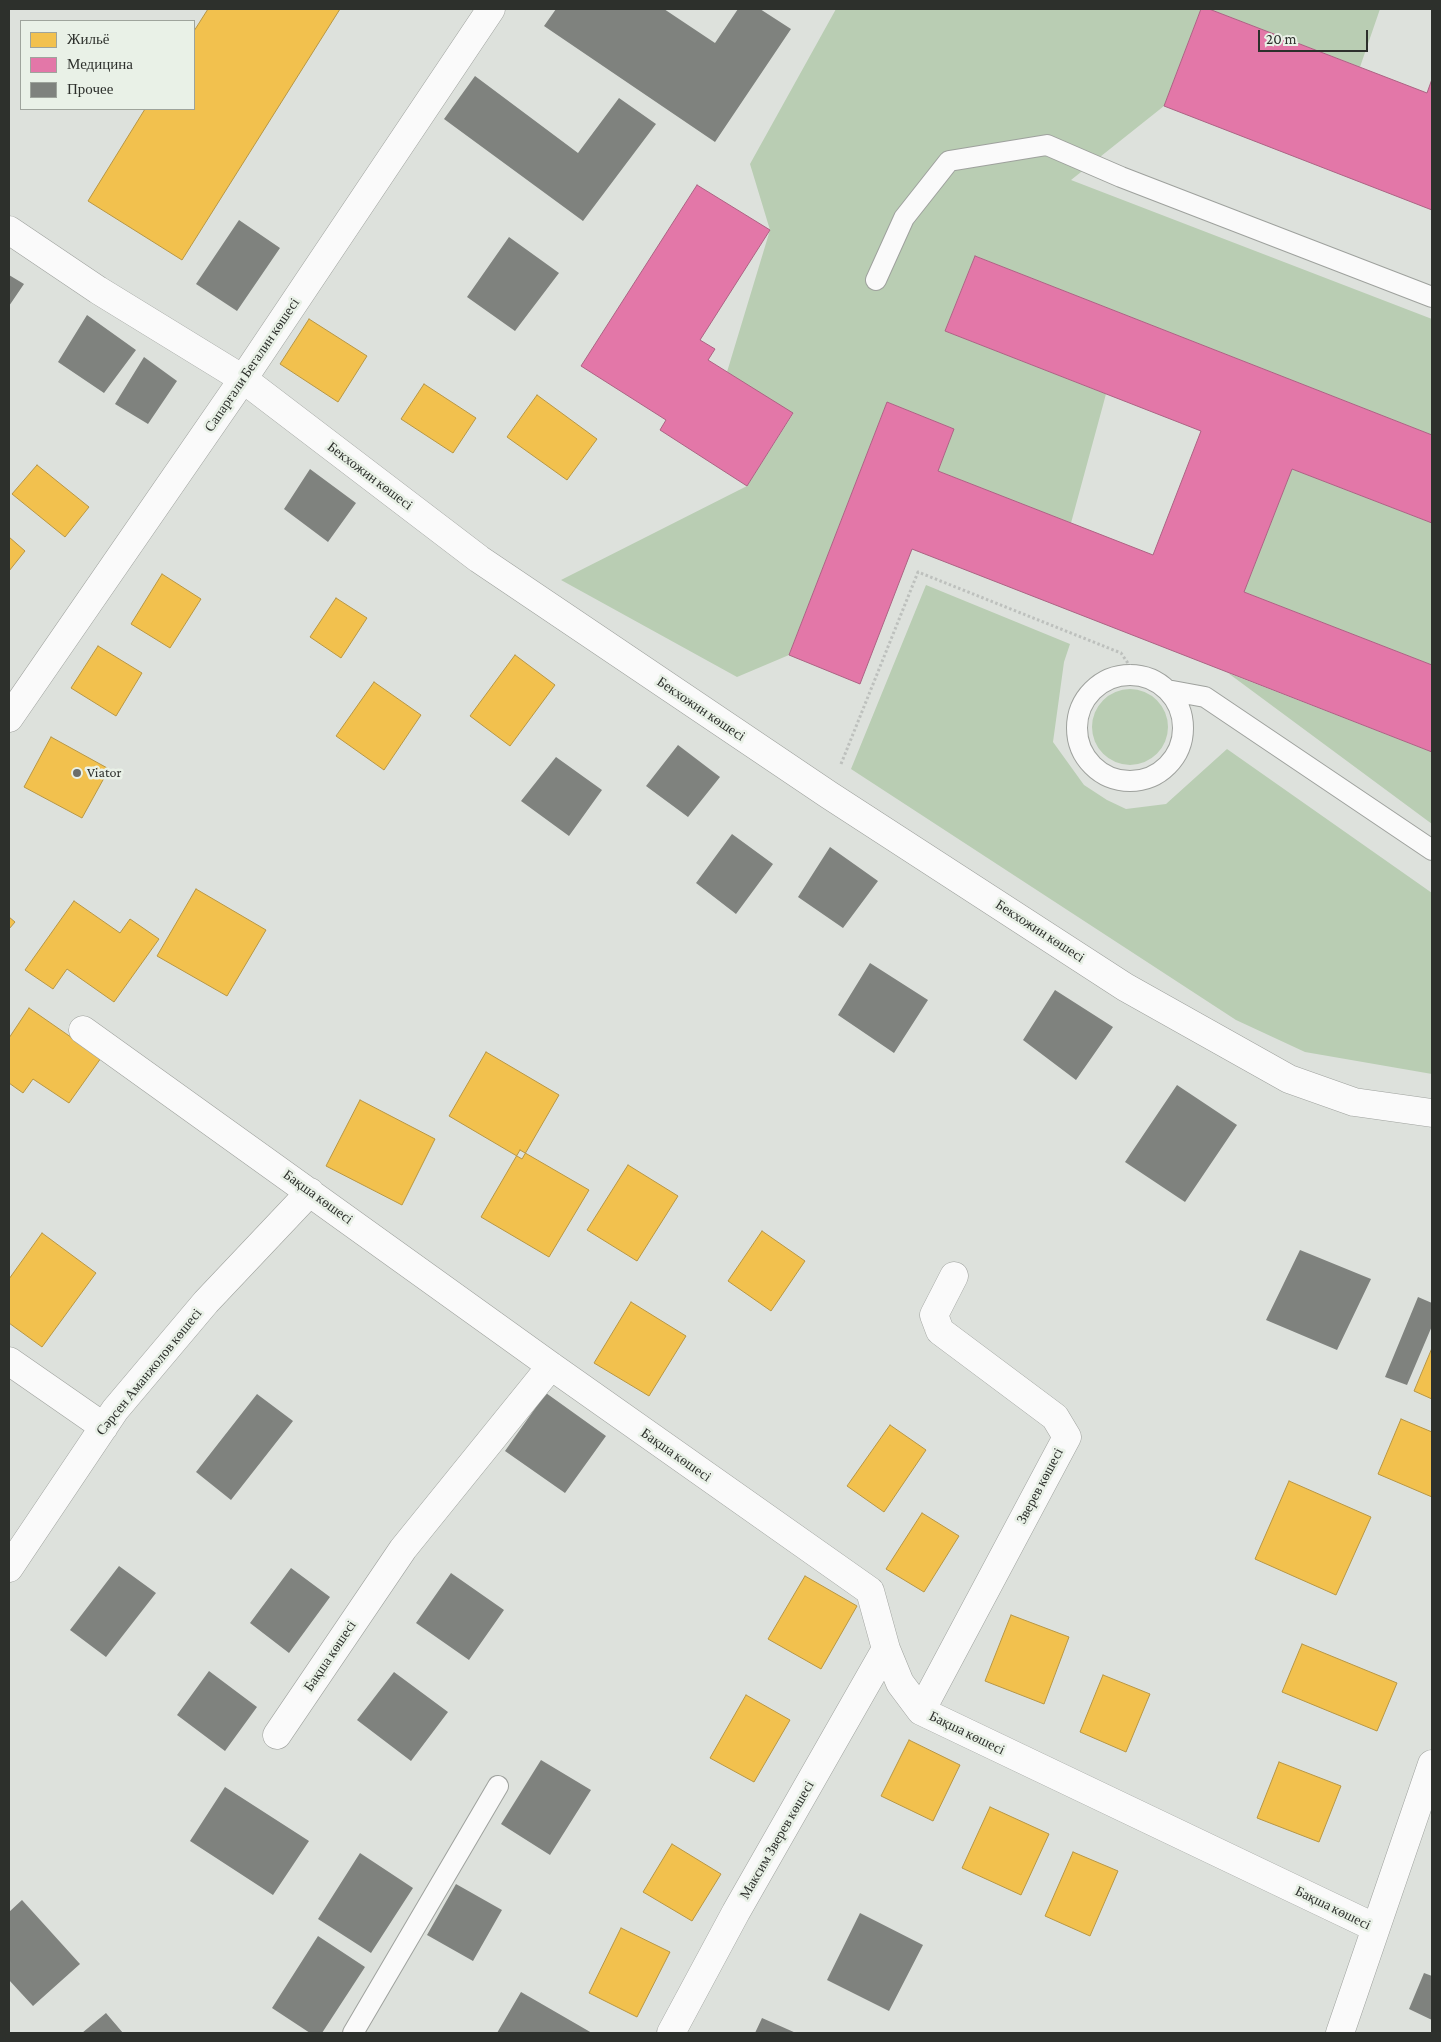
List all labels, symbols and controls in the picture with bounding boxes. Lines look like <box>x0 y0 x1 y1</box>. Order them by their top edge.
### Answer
legend <box>20 20 195 110</box>
scale bar <box>1261 20 1371 52</box>
text: Жильё <box>67 31 109 47</box>
text: 20 m <box>1266 31 1297 47</box>
text: Медицина <box>67 56 133 72</box>
text: Прочее <box>67 81 113 97</box>
street label: Сапарғали Бегалин көшесі <box>201 295 303 435</box>
street label: Бекхожин көшесі <box>324 438 416 514</box>
street label: Бекхожин көшесі <box>654 673 748 745</box>
place label: Viator <box>87 765 121 781</box>
marker: Viator <box>71 767 83 779</box>
street label: Бекхожин көшесі <box>992 896 1088 966</box>
street label: Бақша көшесі <box>280 1166 356 1228</box>
street label: Сәрсен Аманжолов көшесі <box>93 1305 205 1439</box>
street label: Бақша көшесі <box>638 1425 714 1485</box>
street label: Зверев көшесі <box>1013 1445 1067 1527</box>
street label: Бақша көшесі <box>300 1617 360 1695</box>
street label: Бақша көшесі <box>927 1707 1007 1759</box>
street label: Максим Зверев көшесі <box>736 1778 818 1902</box>
street label: Бақша көшесі <box>1293 1882 1373 1934</box>

